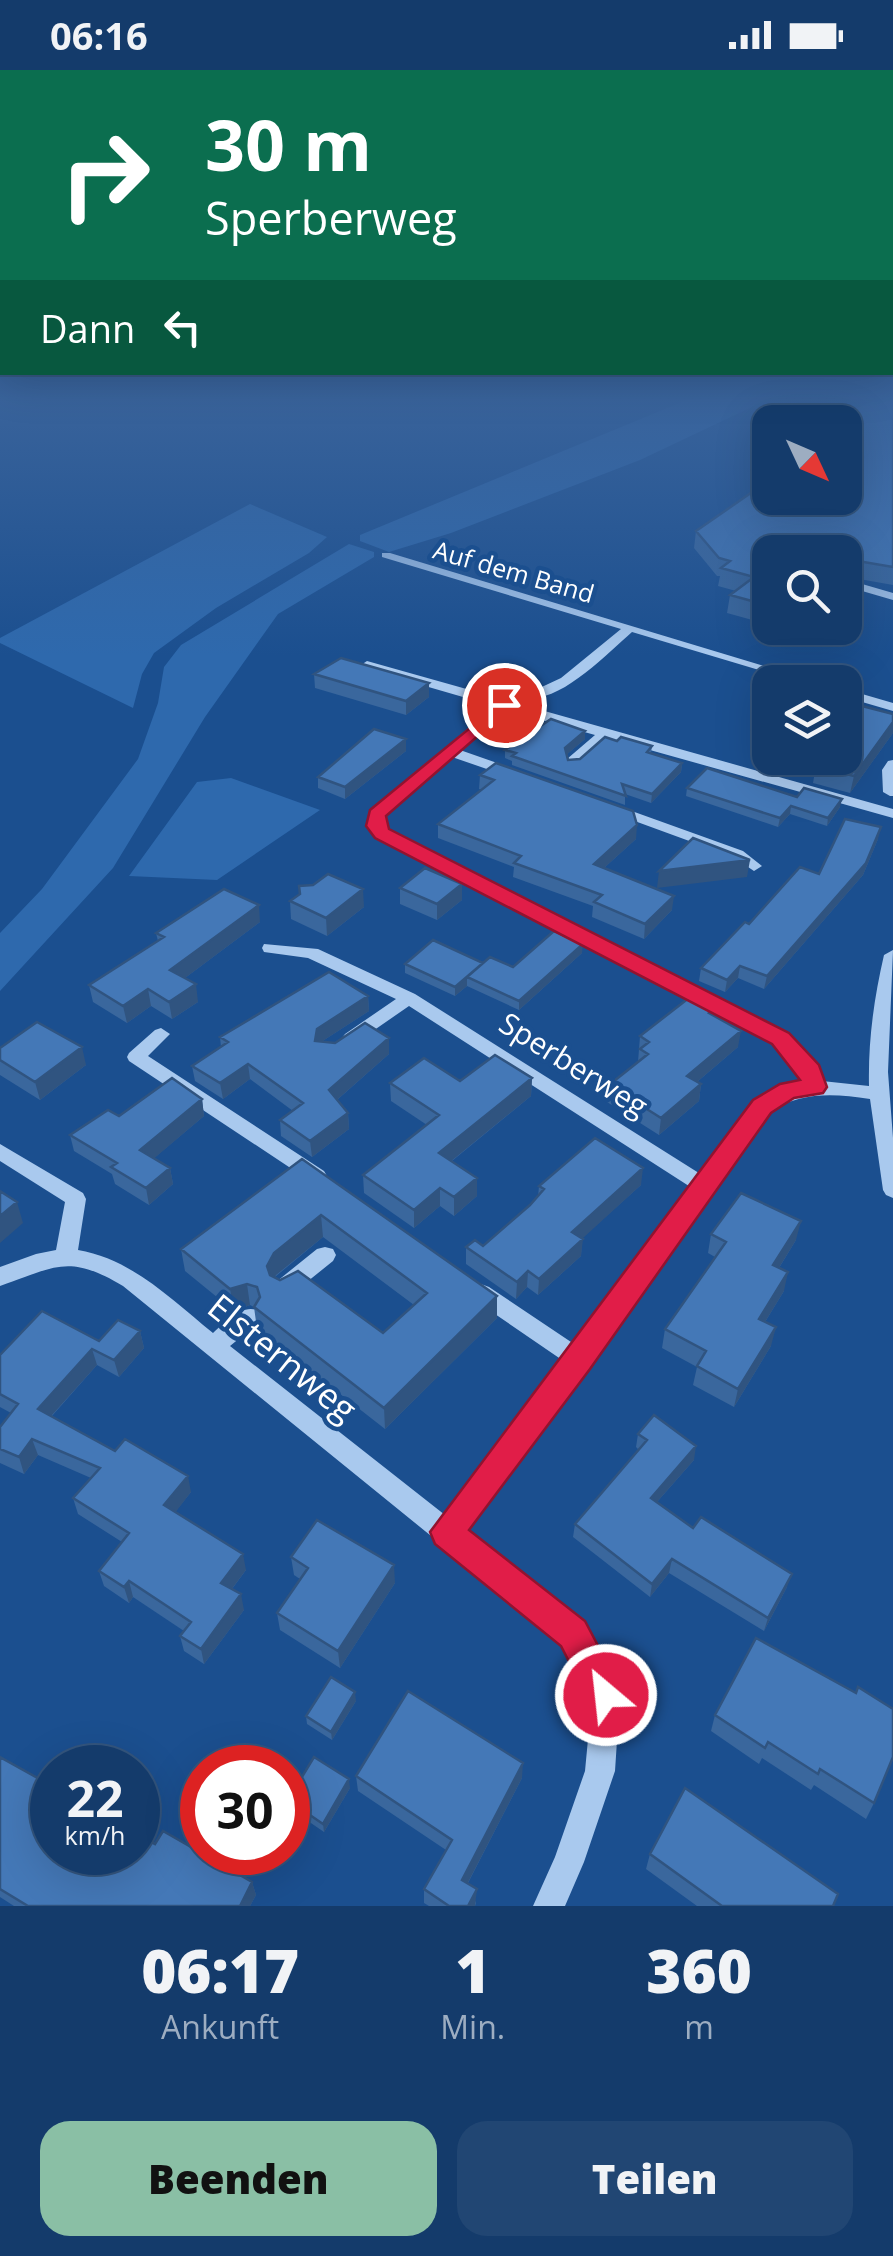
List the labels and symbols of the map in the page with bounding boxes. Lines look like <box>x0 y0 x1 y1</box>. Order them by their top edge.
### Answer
north arrow <box>752 405 862 515</box>
street label: Auf dem Band <box>430 532 598 610</box>
pin <box>462 663 547 748</box>
street label: Sperberweg <box>492 1002 656 1126</box>
street label: Elsternweg <box>199 1283 367 1431</box>
position arrow <box>554 1643 658 1747</box>
speed limit sign: 30 <box>180 1745 310 1875</box>

